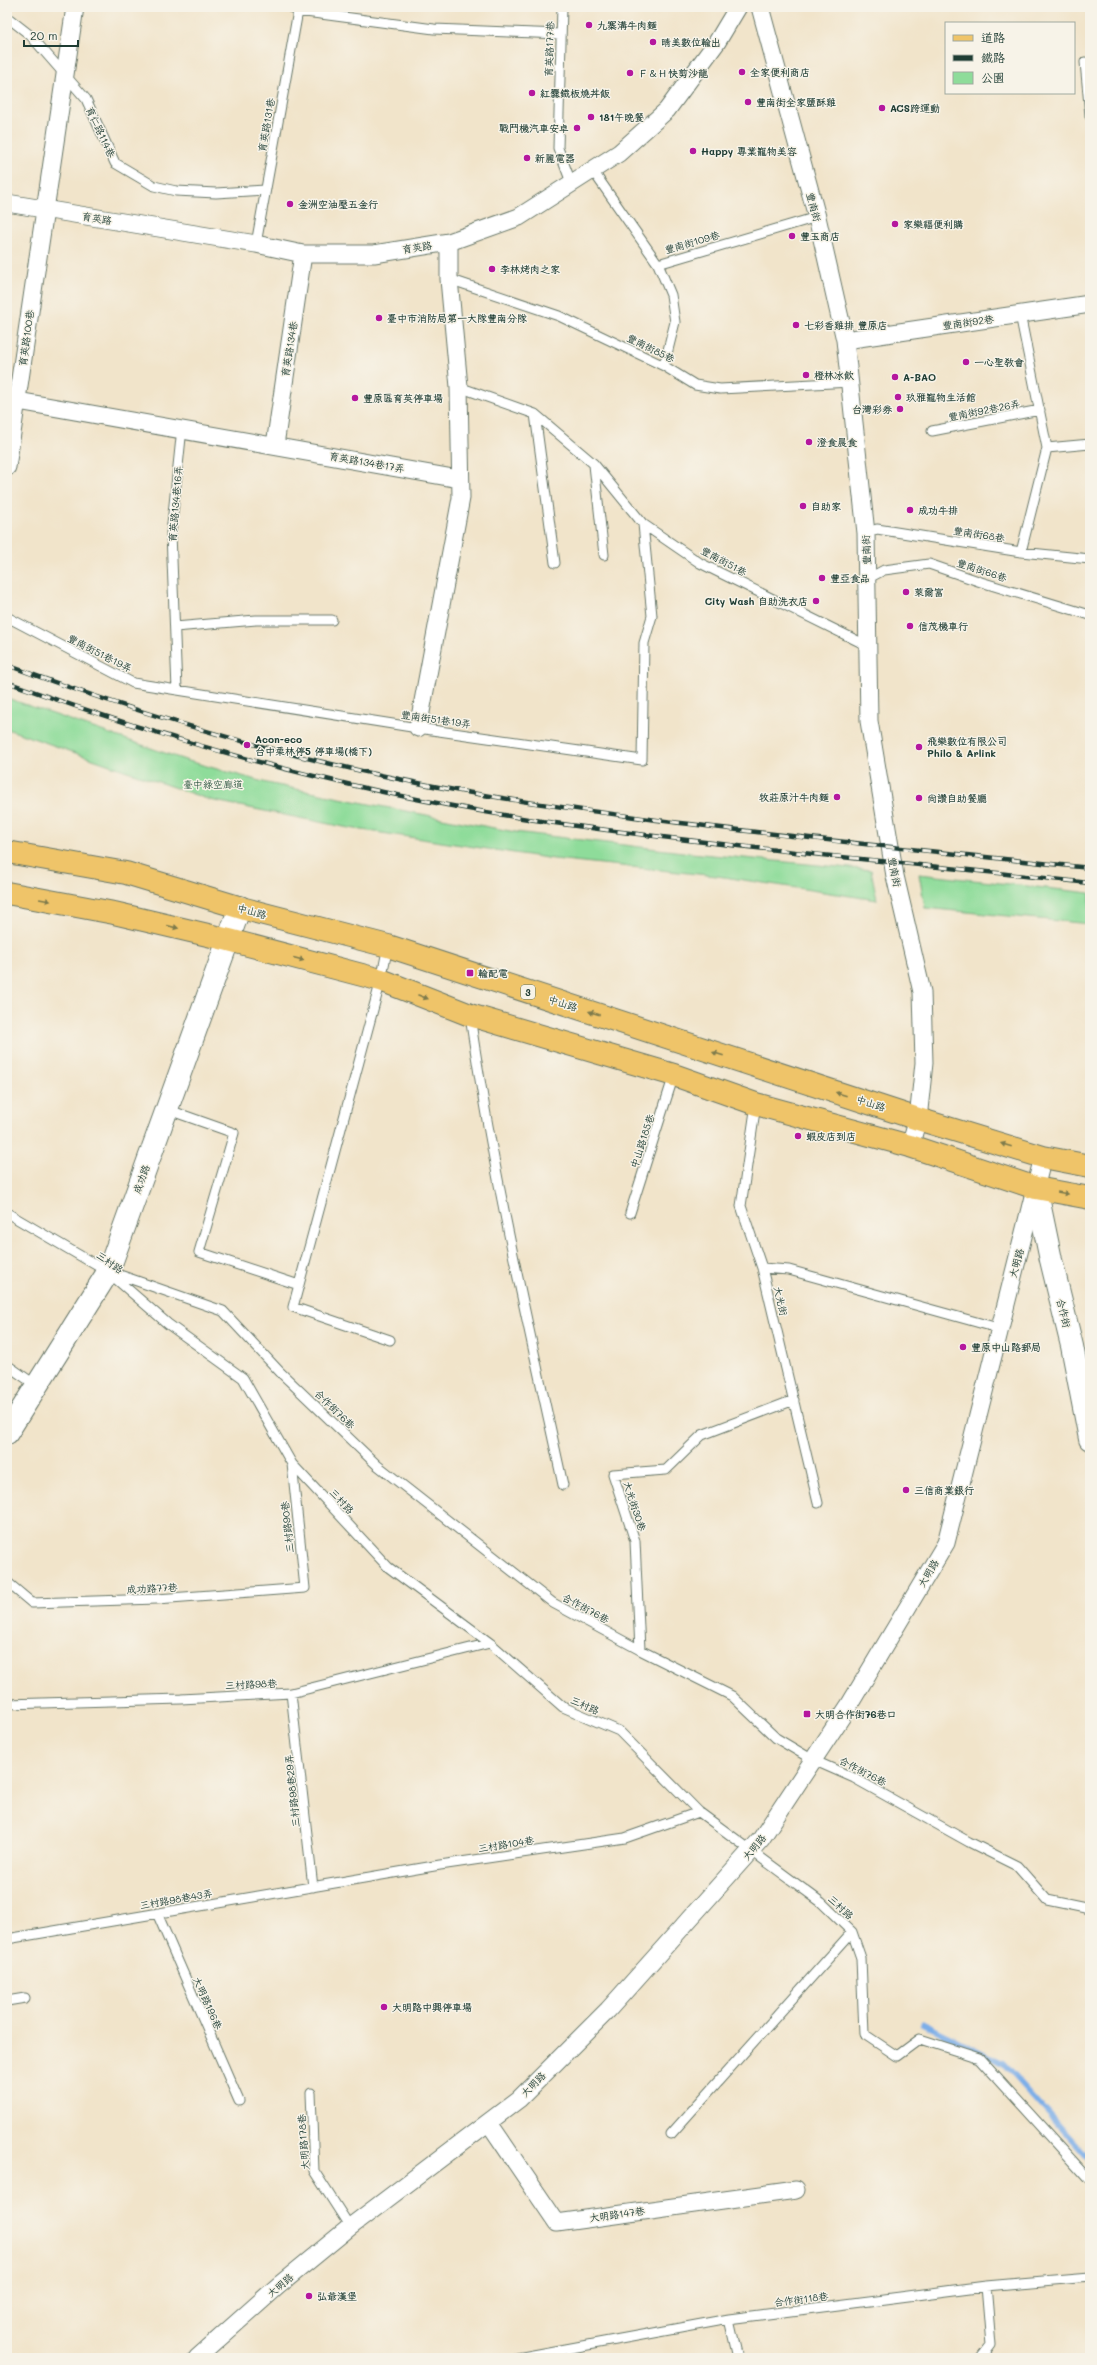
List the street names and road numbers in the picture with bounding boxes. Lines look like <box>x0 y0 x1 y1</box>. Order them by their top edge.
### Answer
street label: 育英路177巷 <box>541 20 557 77</box>
street label: 育英路131巷 <box>254 96 278 153</box>
street label: 育仁路114巷 <box>83 104 119 161</box>
street label: 豐南街 <box>803 191 825 223</box>
street label: 育英路 <box>81 209 113 227</box>
street label: 豐南街109巷 <box>663 227 722 257</box>
street label: 育英路 <box>401 238 433 256</box>
street label: 育英路100巷 <box>15 308 37 367</box>
street label: 豐南街92巷 <box>942 311 995 333</box>
street label: 育英路134巷 <box>278 319 300 378</box>
street label: 豐南街85巷 <box>625 330 678 366</box>
street label: 豐南街92巷26弄 <box>947 396 1021 424</box>
street label: 育英路134巷17弄 <box>328 448 406 476</box>
street label: 育英路134巷16弄 <box>165 465 185 543</box>
street label: 豐南街68巷 <box>952 523 1007 545</box>
street label: 豐南街 <box>858 535 874 565</box>
street label: 豐南街51巷 <box>699 543 750 579</box>
street label: 豐南街66巷 <box>955 555 1010 585</box>
street label: 豐南街51巷19弄 <box>65 631 135 675</box>
street label: 豐南街51巷19弄 <box>400 707 472 731</box>
street label: 豐南街 <box>885 856 905 888</box>
street label: 中山路 <box>236 900 268 922</box>
road number: 3 <box>521 985 535 999</box>
street label: 中山路 <box>547 992 579 1014</box>
street label: 中山路 <box>855 1092 887 1114</box>
street label: 中山路185巷 <box>627 1111 658 1170</box>
street label: 成功路 <box>129 1163 153 1195</box>
street label: 大明路 <box>1005 1247 1027 1279</box>
street label: 三村路 <box>94 1248 126 1276</box>
street label: 大光街 <box>771 1285 791 1317</box>
street label: 合作街 <box>1054 1297 1074 1329</box>
street label: 合作街76巷 <box>312 1386 359 1433</box>
street label: 大光街30巷 <box>620 1479 650 1534</box>
street label: 三村路 <box>327 1485 357 1517</box>
street label: 三村路90巷 <box>277 1499 297 1554</box>
street label: 大明路 <box>914 1557 942 1589</box>
street label: 成功路77巷 <box>126 1580 179 1596</box>
street label: 合作街76巷 <box>560 1590 613 1627</box>
street label: 三村路98巷 <box>225 1676 278 1692</box>
street label: 三村路 <box>568 1693 602 1717</box>
street label: 合作街76巷 <box>837 1753 890 1789</box>
street label: 三村路98巷29弄 <box>281 1754 303 1828</box>
street label: 大明路 <box>739 1831 769 1863</box>
street label: 三村路104巷 <box>477 1833 536 1855</box>
street label: 三村路98巷43弄 <box>138 1886 214 1912</box>
street label: 三村路 <box>825 1892 857 1922</box>
street label: 大明路196巷 <box>190 1974 226 2033</box>
street label: 大明路 <box>517 2068 549 2100</box>
street label: 大明路178巷 <box>294 2113 312 2170</box>
street label: 大明路147巷 <box>588 2203 647 2225</box>
street label: 大明路 <box>264 2270 296 2300</box>
street label: 合作街118巷 <box>773 2289 830 2309</box>

